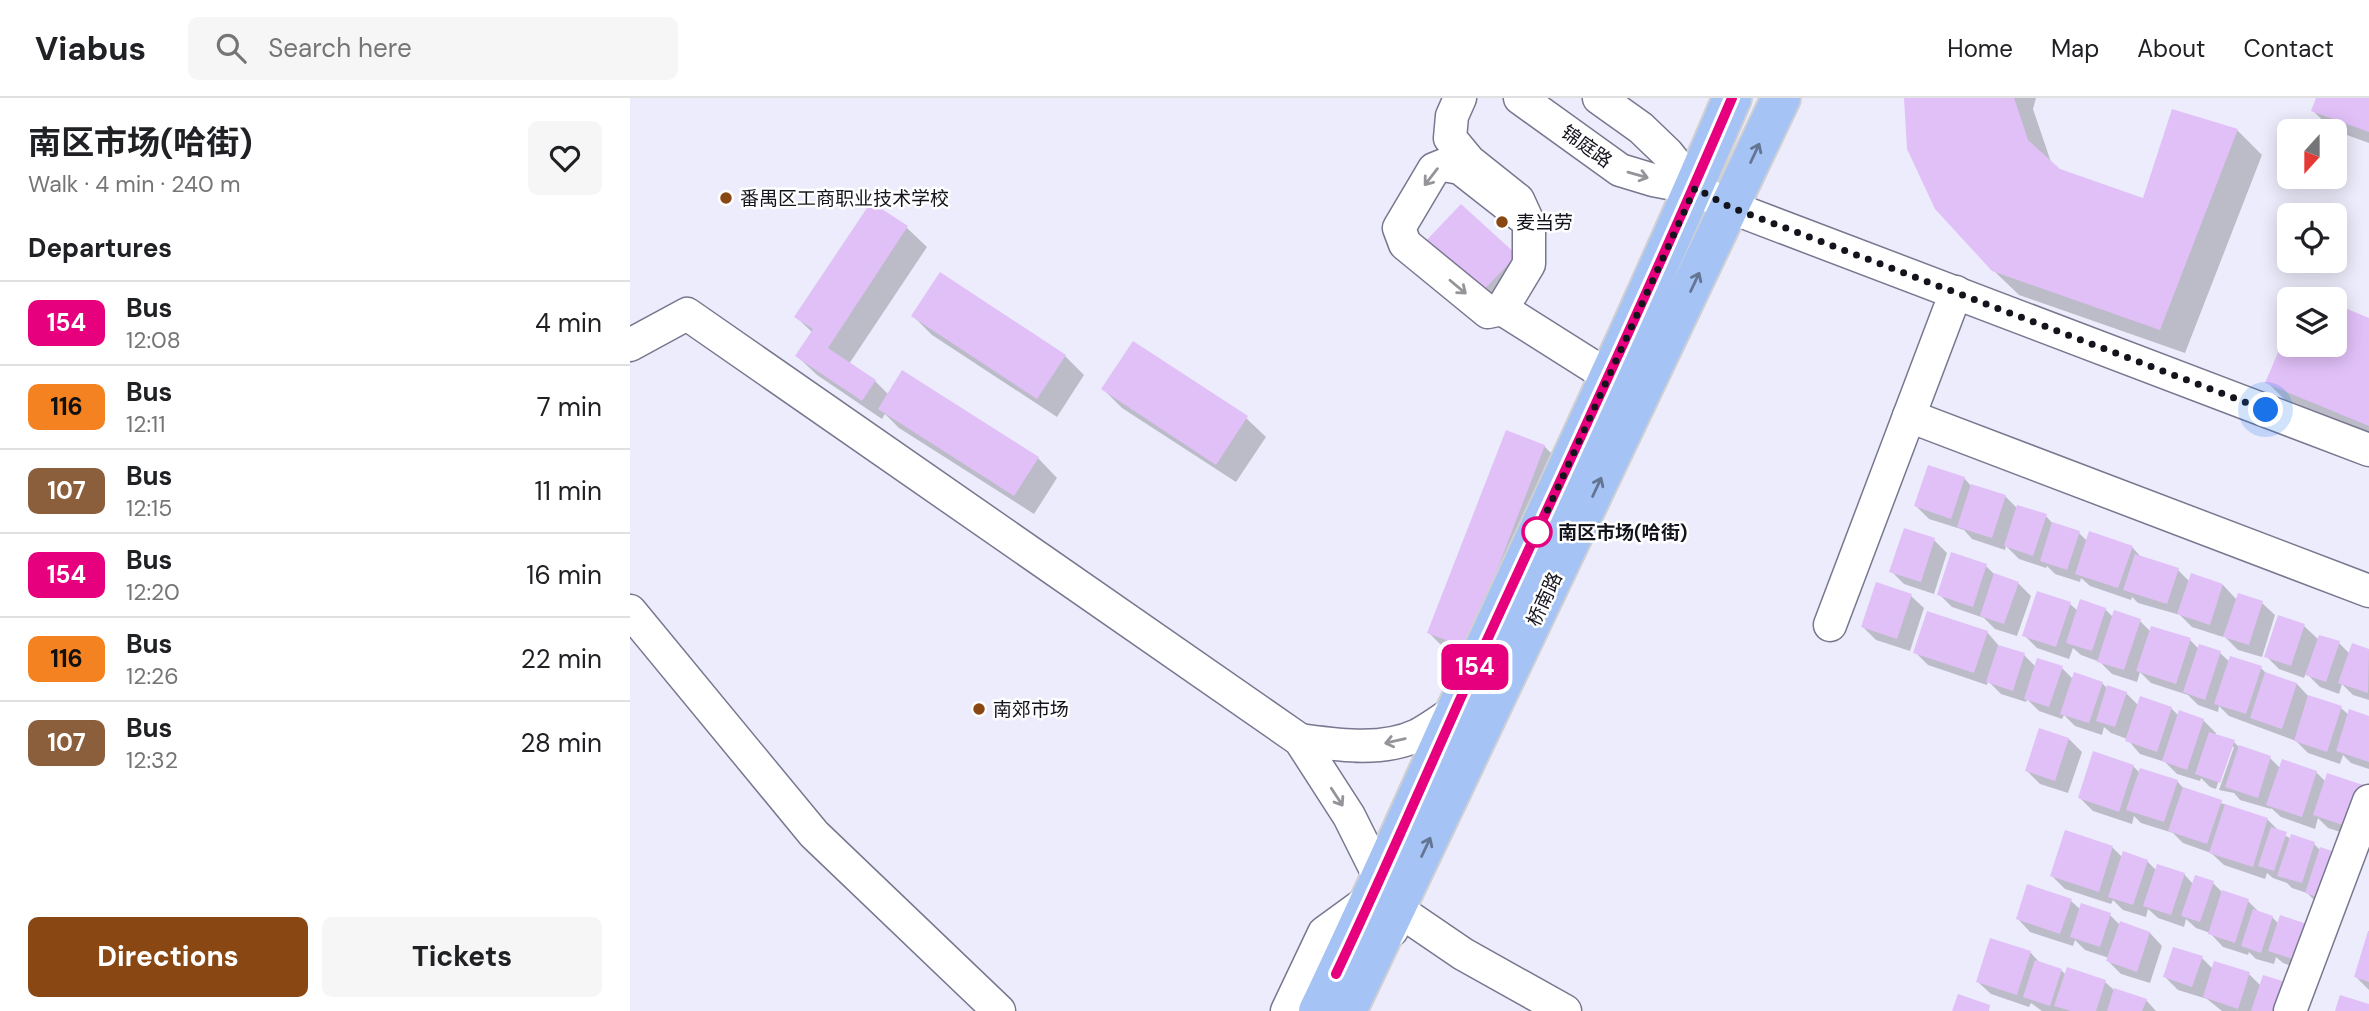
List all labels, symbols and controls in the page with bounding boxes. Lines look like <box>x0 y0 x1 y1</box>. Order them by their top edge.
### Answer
search box <box>188 17 678 80</box>
text: Viabus <box>35 27 146 70</box>
icon: search <box>212 29 250 67</box>
text: Search here <box>268 31 412 65</box>
text: Home <box>1947 33 2013 64</box>
text: Map <box>2051 33 2099 64</box>
text: About <box>2137 33 2206 64</box>
text: Contact <box>2244 33 2334 64</box>
north arrow <box>2277 119 2347 189</box>
map controls <box>2277 119 2347 357</box>
street label: 锦庭路 <box>1556 120 1617 173</box>
text: 南区市场(哈街) <box>28 121 253 164</box>
button: heart <box>528 121 602 195</box>
one-way arrow <box>1750 142 1763 163</box>
one-way arrow <box>1424 167 1439 186</box>
text: Walk · 4 min · 240 m <box>28 169 240 199</box>
one-way arrow <box>1627 170 1649 183</box>
place label: 番禺区工商职业技术学校 <box>740 186 949 211</box>
marker: 番禺区工商职业技术学校 <box>718 190 734 206</box>
button: locate <box>2277 203 2347 273</box>
place label: 麦当劳 <box>1516 210 1573 235</box>
marker: 麦当劳 <box>1494 214 1510 230</box>
text: Departures <box>28 231 172 265</box>
one-way arrow <box>1689 272 1702 293</box>
one-way arrow <box>1448 279 1466 295</box>
button: layers <box>2277 287 2347 357</box>
text: Bus <box>126 291 172 325</box>
text: 4 min <box>535 306 602 340</box>
text: 154 <box>47 307 86 338</box>
text: 12:08 <box>126 325 181 355</box>
text: Bus <box>126 375 172 409</box>
text: 7 min <box>537 390 602 424</box>
text: 116 <box>50 391 83 422</box>
your location <box>2248 392 2283 427</box>
text: 12:11 <box>126 409 165 439</box>
text: Bus <box>126 459 172 493</box>
text: 11 min <box>535 474 602 508</box>
text: 107 <box>47 475 86 506</box>
one-way arrow <box>1591 477 1605 498</box>
text: 12:15 <box>126 493 172 523</box>
marker: 南区市场(哈街) <box>1522 517 1552 547</box>
place label: 南区市场(哈街) <box>1558 520 1687 545</box>
text: Bus <box>126 543 172 577</box>
text: 16 min <box>526 558 602 592</box>
text: 154 <box>47 559 86 590</box>
street label: 桥南路 <box>1521 568 1568 630</box>
text: 12:20 <box>126 577 180 607</box>
text: Bus <box>126 627 172 661</box>
text: 22 min <box>521 642 602 676</box>
text: 116 <box>50 643 83 674</box>
line badge: 154 <box>1435 644 1515 690</box>
text: 154 <box>1455 651 1495 682</box>
text: 12:26 <box>126 661 179 691</box>
place label: 南郊市场 <box>993 697 1069 722</box>
marker: 南郊市场 <box>971 701 987 717</box>
text: Bus <box>126 711 172 745</box>
text: 28 min <box>520 726 602 760</box>
text: 107 <box>47 727 86 758</box>
one-way arrow <box>1384 736 1406 749</box>
text: 12:32 <box>126 745 178 775</box>
one-way arrow <box>1329 787 1344 806</box>
one-way arrow <box>1420 837 1433 858</box>
button: Directions <box>28 917 308 997</box>
button: Tickets <box>322 917 602 997</box>

